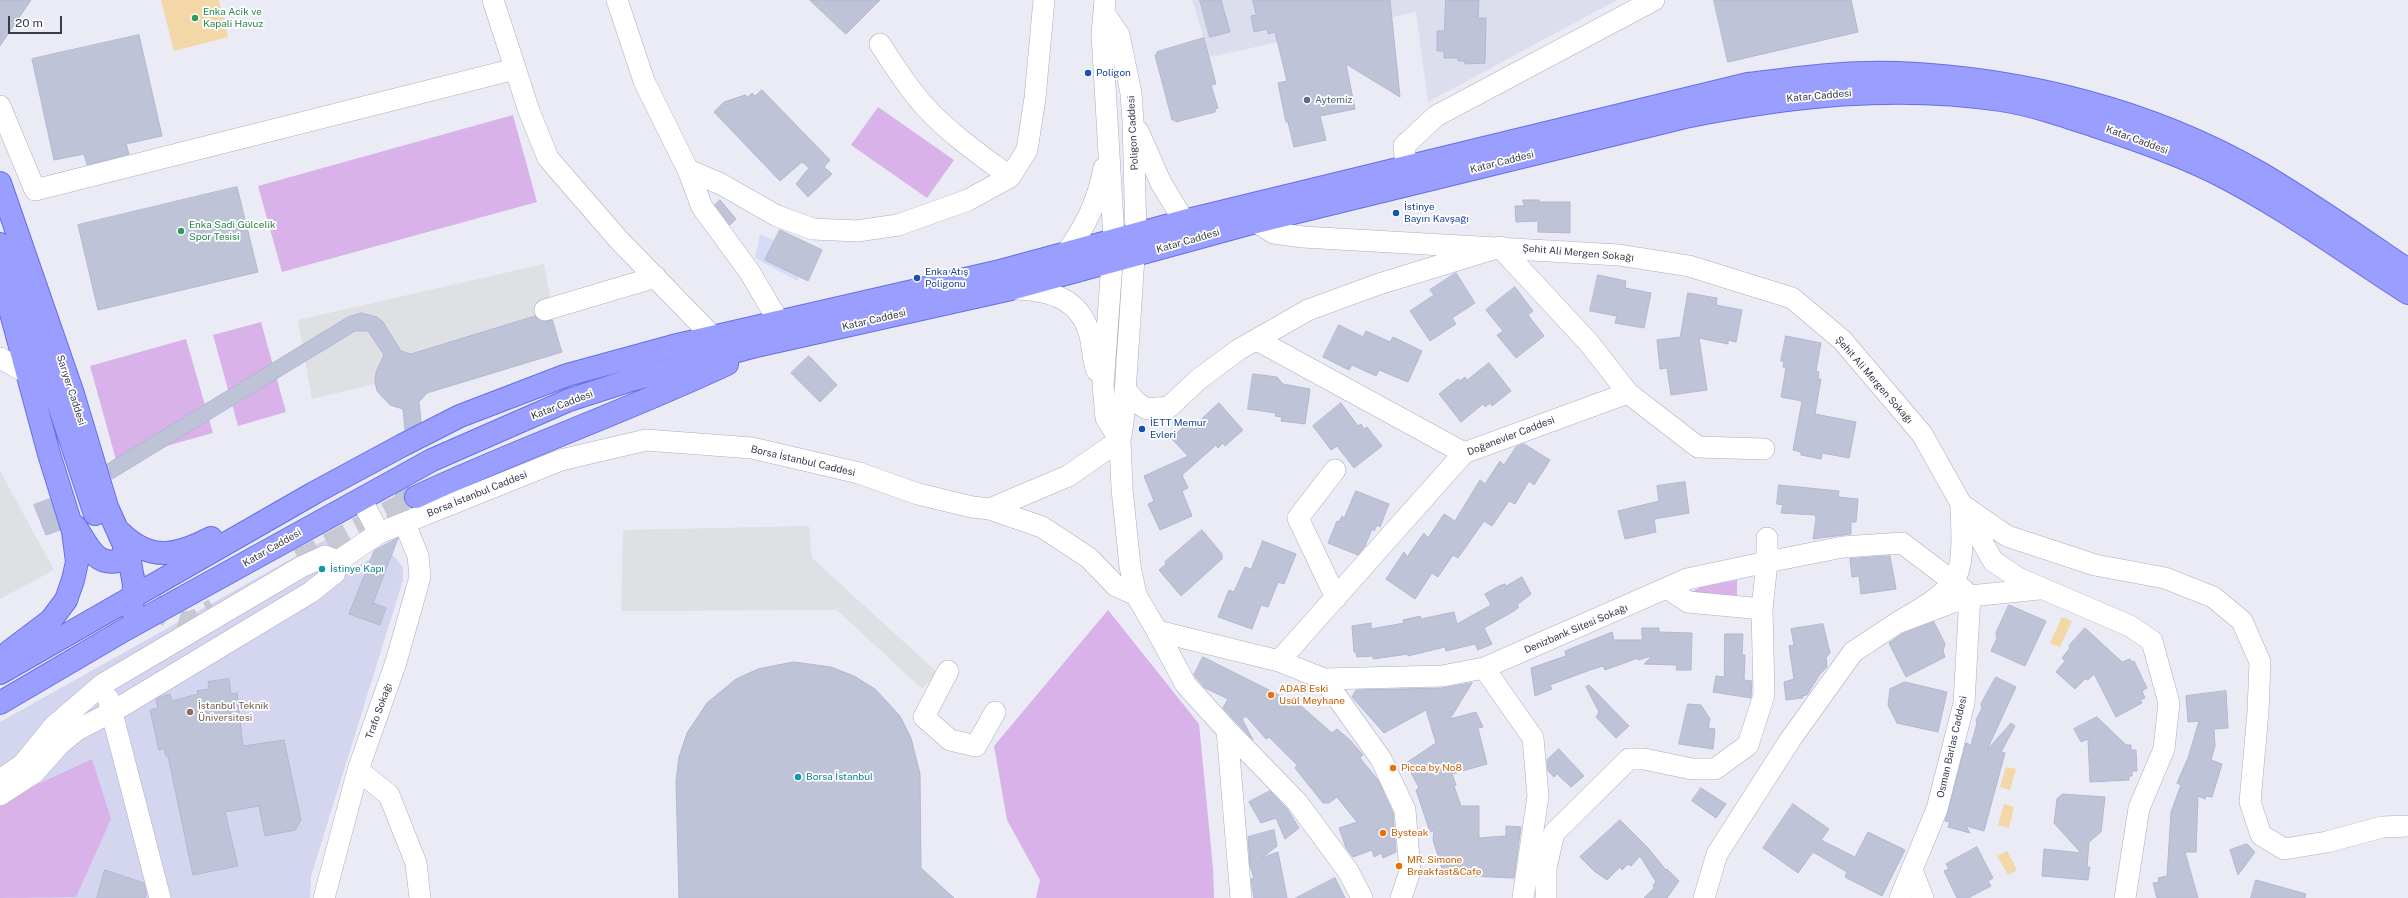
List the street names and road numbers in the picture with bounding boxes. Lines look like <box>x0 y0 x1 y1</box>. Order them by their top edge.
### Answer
street label: Katar Caddesi <box>1786 87 1852 105</box>
street label: Poligon Caddesi <box>1125 95 1141 171</box>
street label: Katar Caddesi <box>2104 123 2170 157</box>
street label: Katar Caddesi <box>1469 148 1535 176</box>
street label: Katar Caddesi <box>1155 226 1221 256</box>
street label: Şehit Ali Mergen Sokağı <box>1522 242 1634 264</box>
street label: Katar Caddesi <box>841 307 907 333</box>
street label: Şehit Ali Mergen Sokağı <box>1833 334 1915 426</box>
street label: Sarıyer Caddesi <box>54 353 88 427</box>
street label: Katar Caddesi <box>529 388 595 422</box>
street label: Doğanevler Caddesi <box>1466 414 1556 458</box>
street label: Borsa İstanbul Caddesi <box>750 443 856 479</box>
street label: Borsa İstanbul Caddesi <box>425 468 529 520</box>
street label: Katar Caddesi <box>241 526 303 570</box>
street label: Denizbank Sitesi Sokağı <box>1522 602 1630 656</box>
street label: Trafo Sokağı <box>363 681 395 741</box>
street label: Osman Barlas Caddesi <box>1934 695 1970 799</box>

